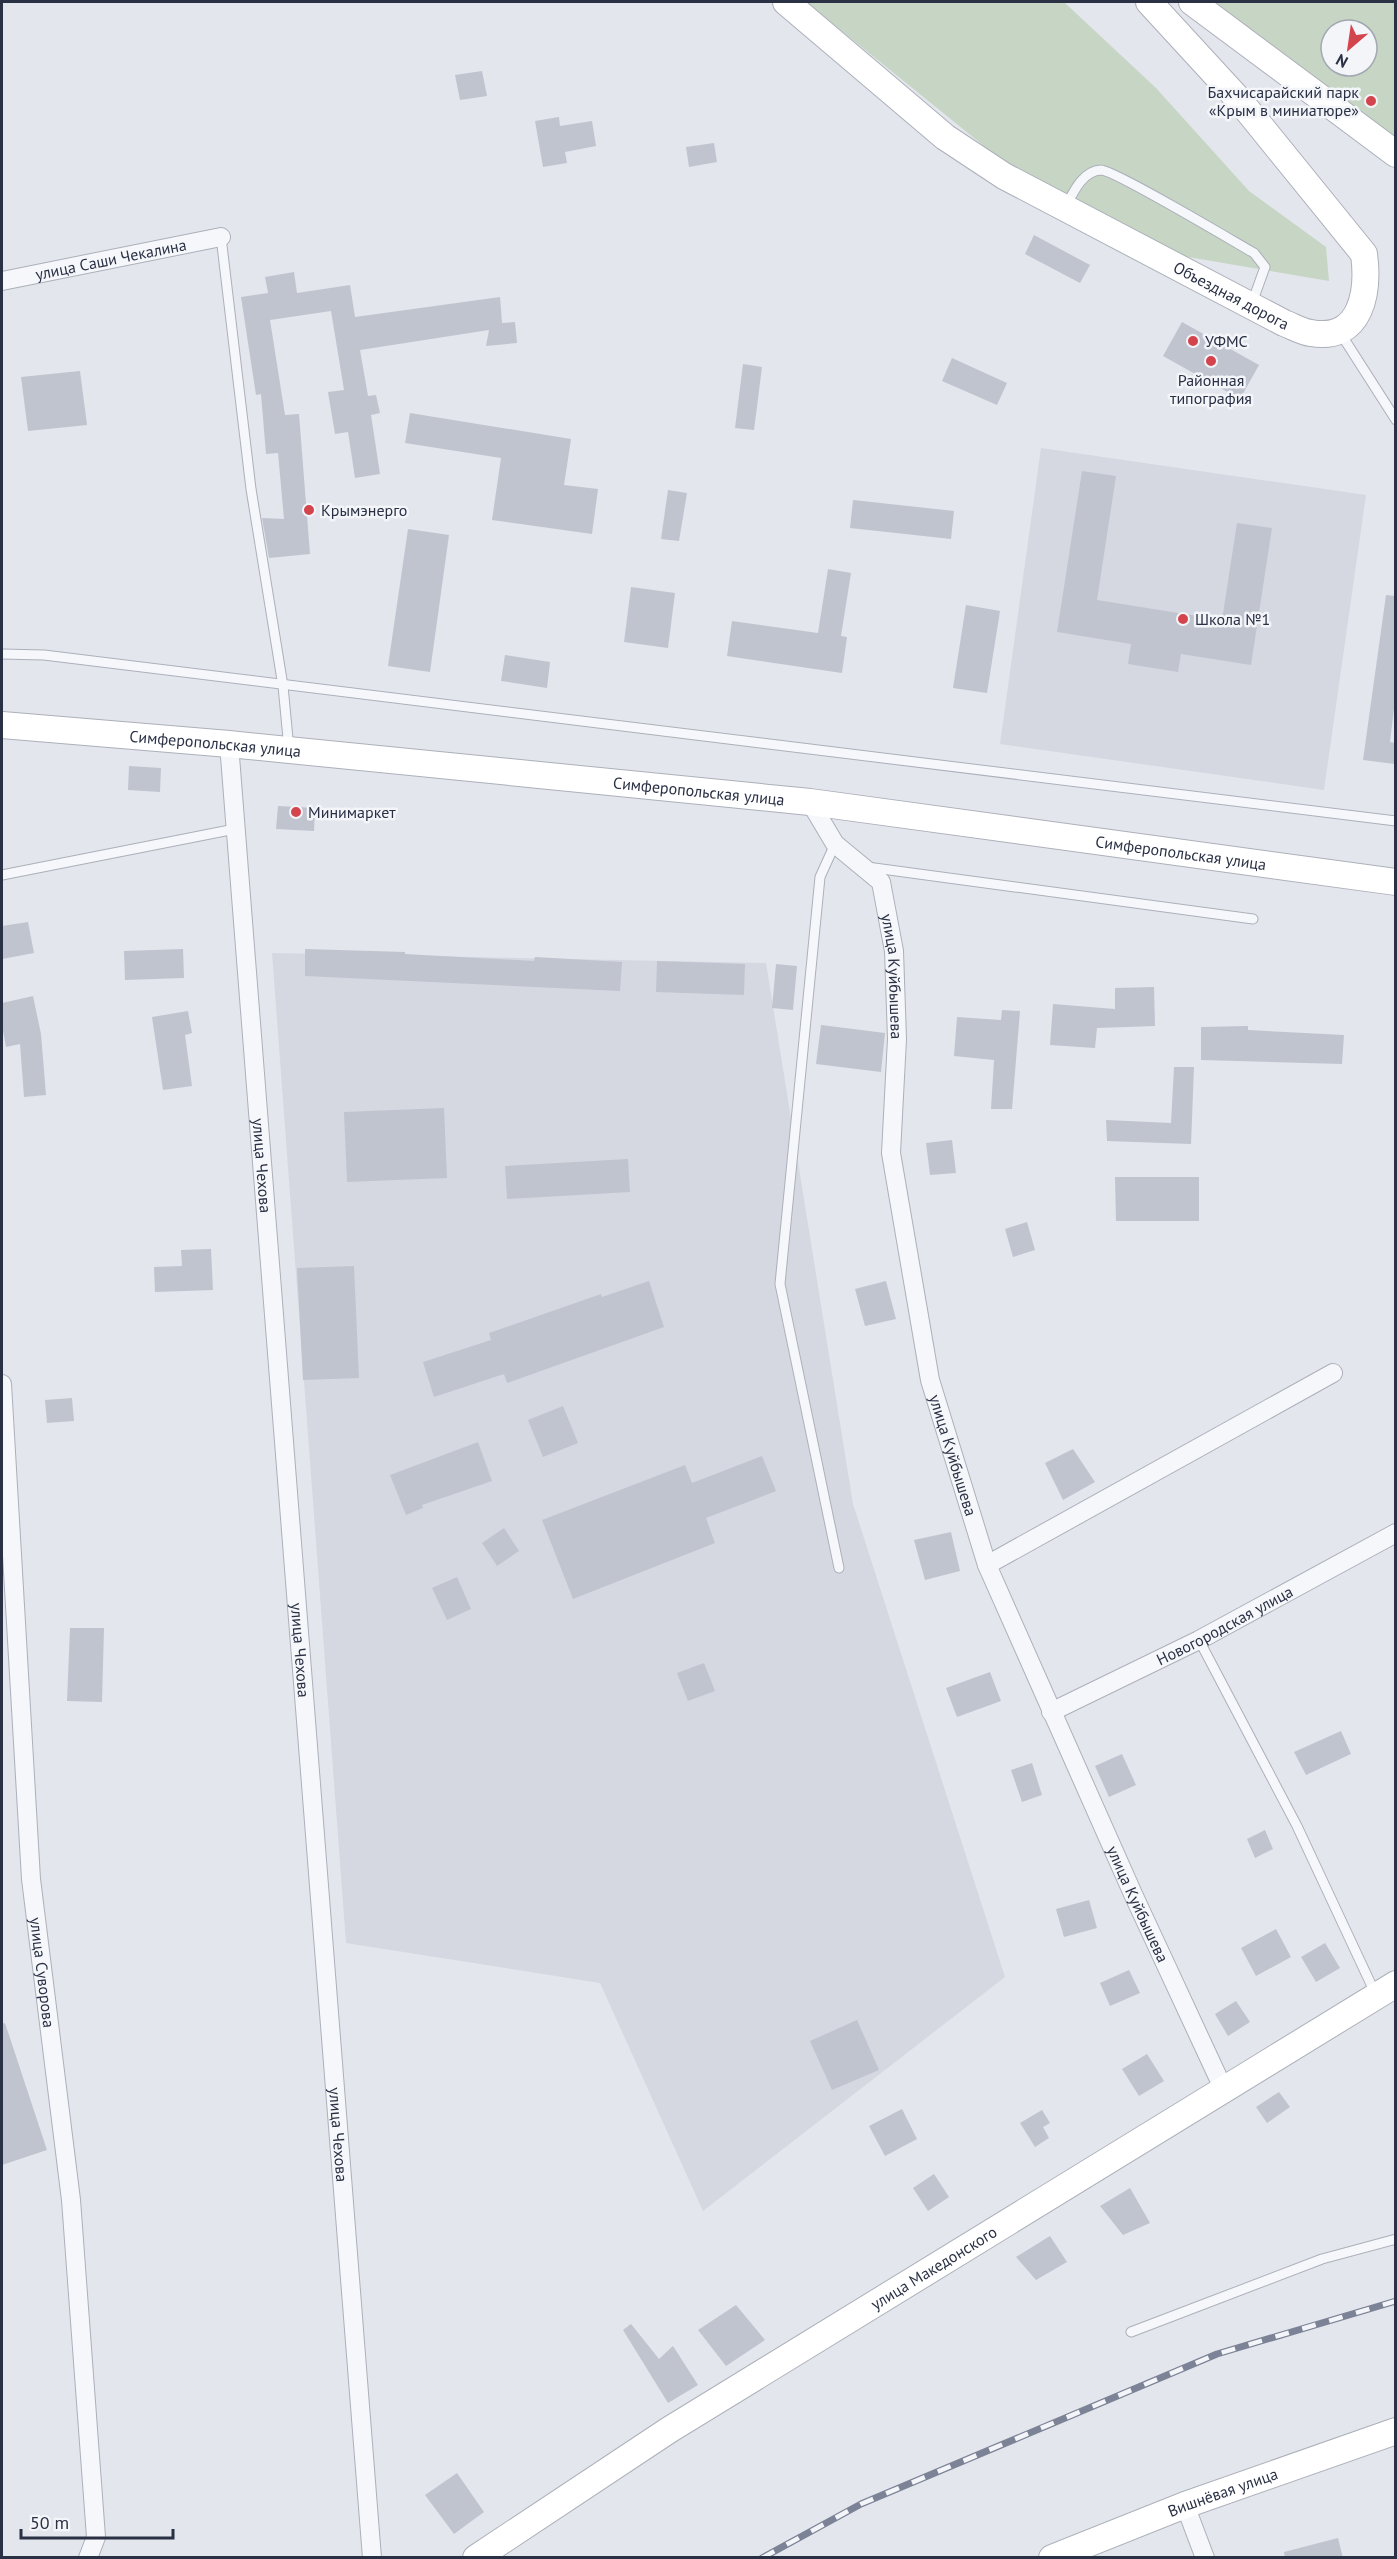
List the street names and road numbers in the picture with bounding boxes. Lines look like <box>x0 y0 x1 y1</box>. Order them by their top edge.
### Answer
street label: улица Саши Чекалина <box>33 234 188 284</box>
street label: Объездная дорога <box>1170 257 1292 334</box>
street label: Симферопольская улица <box>129 726 302 761</box>
street label: Симферопольская улица <box>612 772 786 809</box>
street label: Симферопольская улица <box>1094 831 1268 874</box>
street label: улица Куйбышева <box>877 912 907 1040</box>
street label: улица Чехова <box>249 1118 276 1214</box>
street label: улица Куйбышева <box>925 1392 981 1518</box>
street label: Новогородская улица <box>1153 1581 1296 1669</box>
street label: улица Чехова <box>287 1602 314 1698</box>
street label: улица Куйбышева <box>1103 1843 1173 1966</box>
street label: улица Суворова <box>26 1916 59 2029</box>
street label: улица Чехова <box>325 2087 352 2183</box>
street label: улица Македонского <box>867 2221 1000 2314</box>
street label: Вишнёвая улица <box>1165 2463 1280 2521</box>

